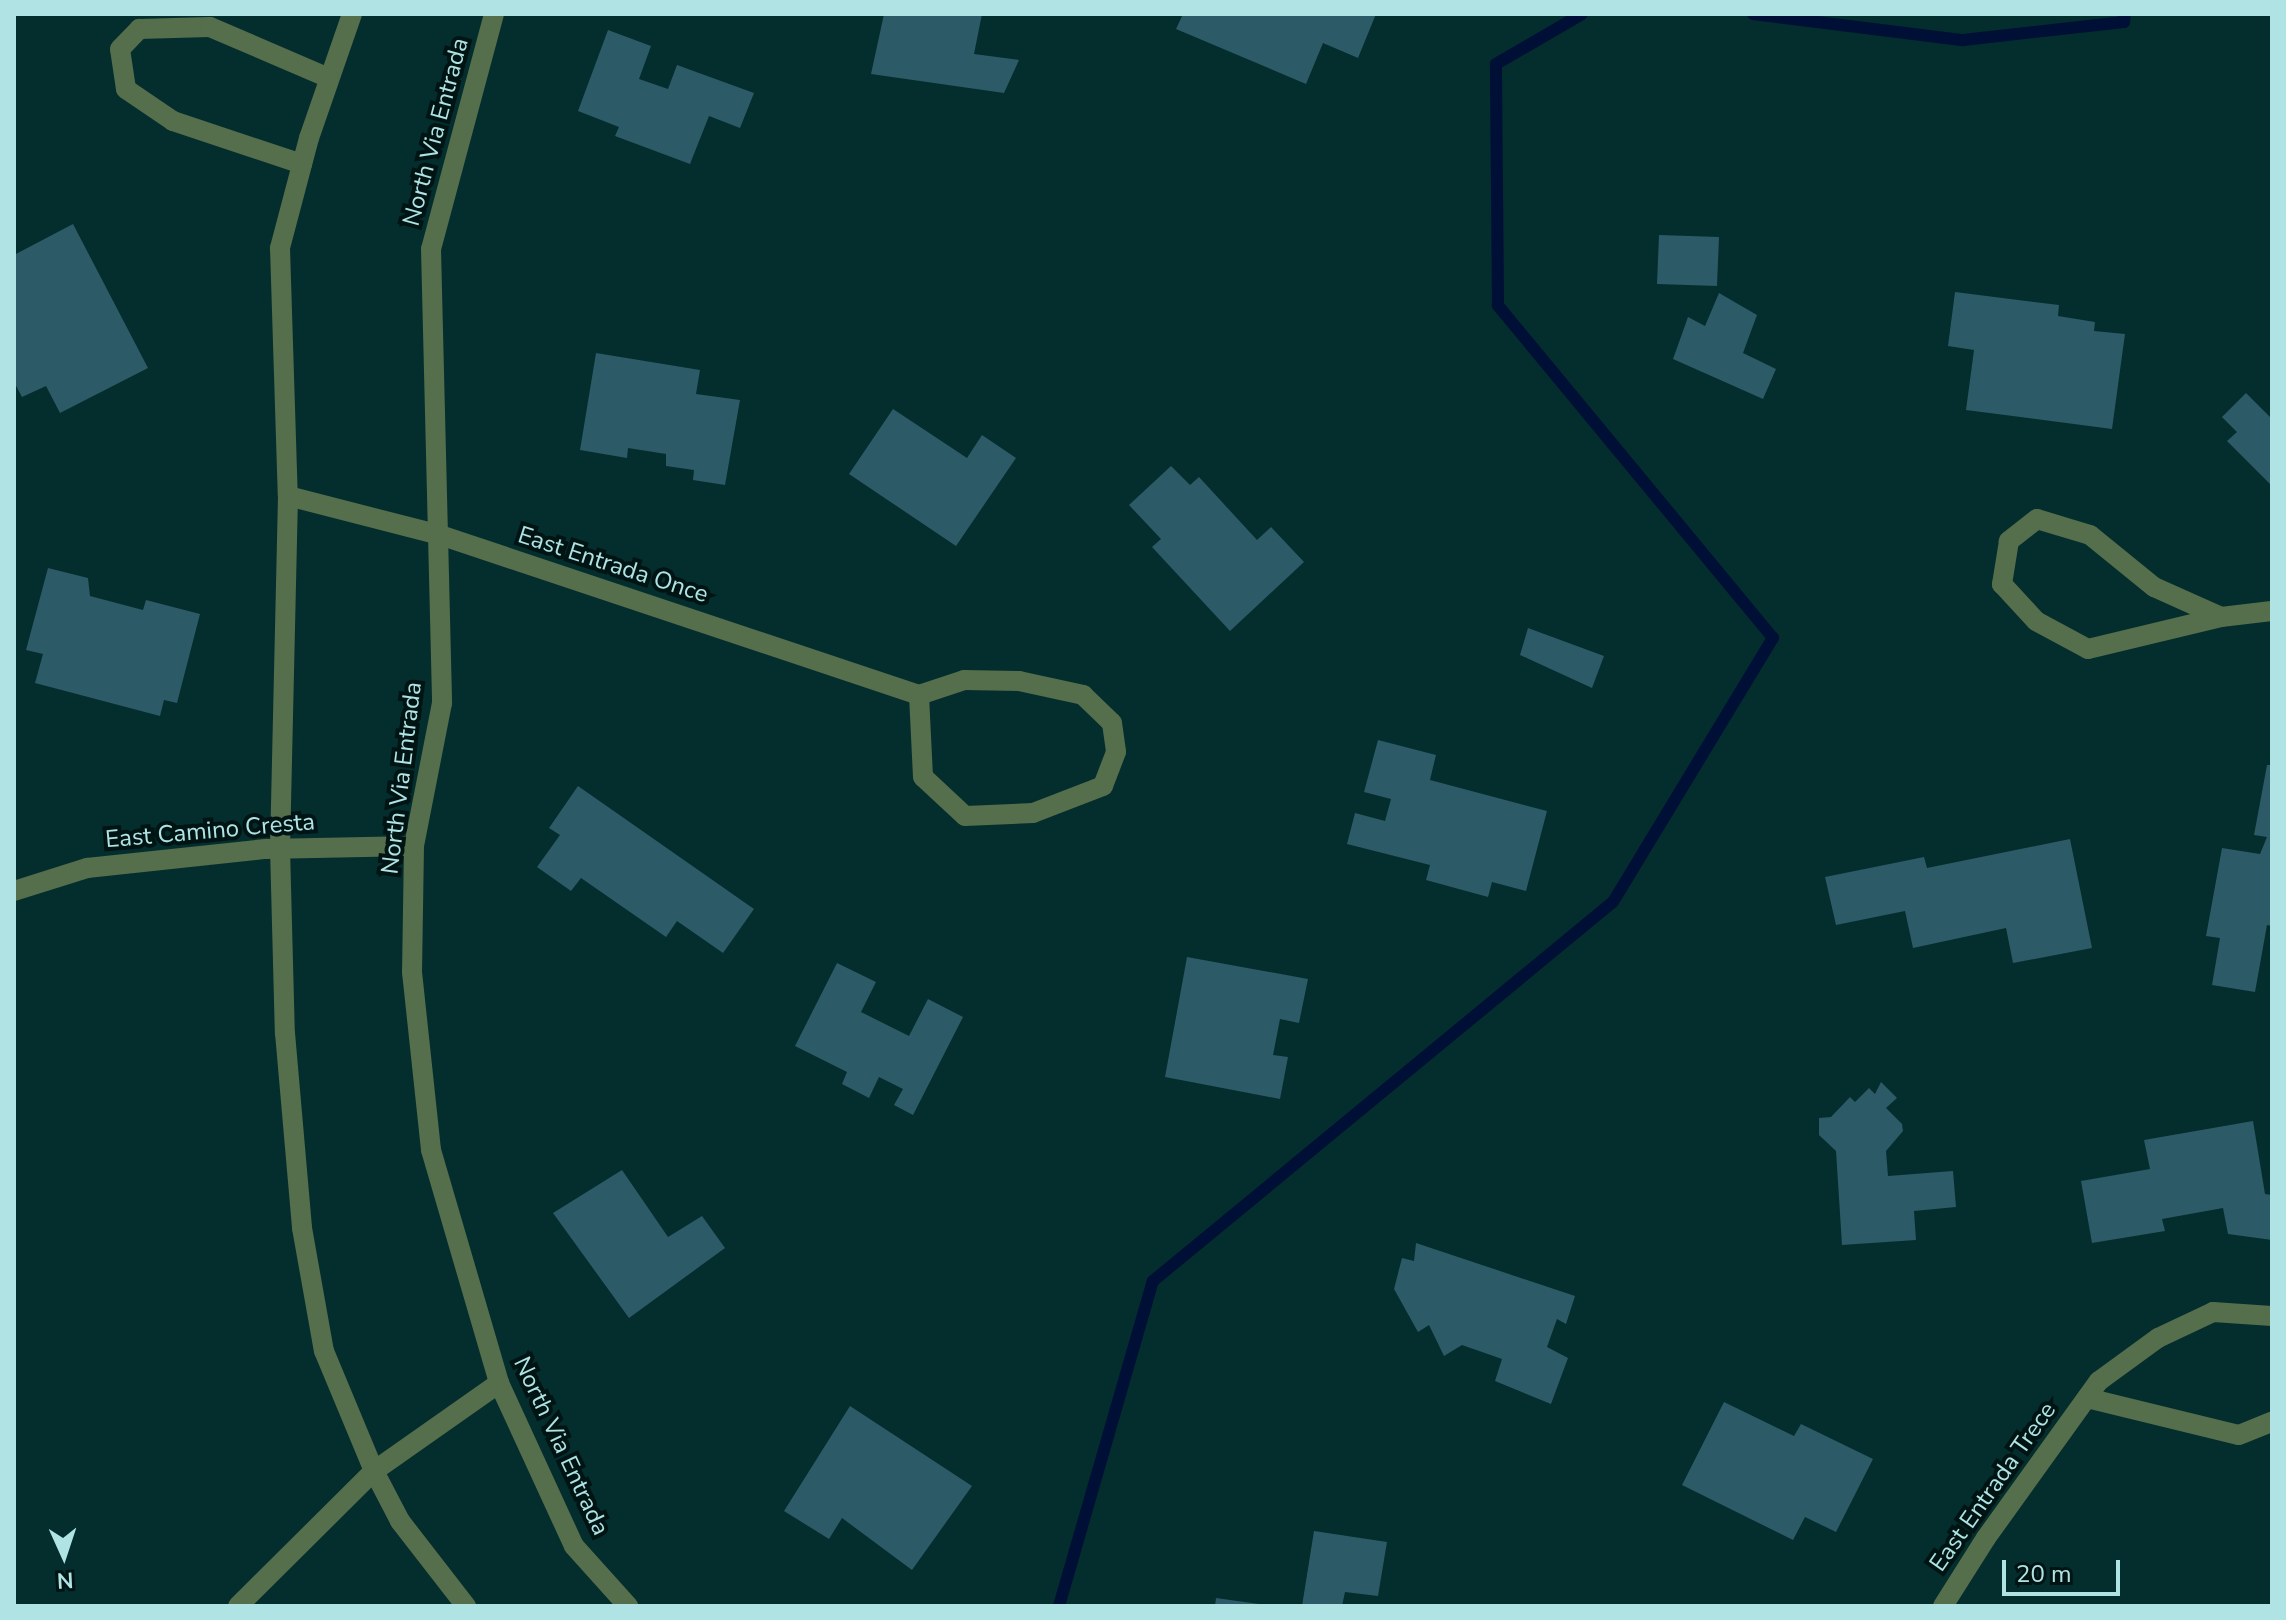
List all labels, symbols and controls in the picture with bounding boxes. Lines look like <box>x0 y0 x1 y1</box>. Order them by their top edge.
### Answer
street label: North Via Entrada <box>397 35 475 229</box>
street label: East Entrada Once <box>514 521 712 609</box>
street label: North Via Entrada <box>376 680 428 876</box>
street label: East Camino Cresta <box>104 807 316 855</box>
street label: North Via Entrada <box>507 1352 615 1540</box>
street label: East Entrada Trece <box>1924 1397 2062 1577</box>
north arrow <box>24 1516 104 1596</box>
scale bar <box>2006 1544 2124 1594</box>
text: 20 m <box>2016 1558 2072 1590</box>
text: N <box>56 1565 74 1595</box>

